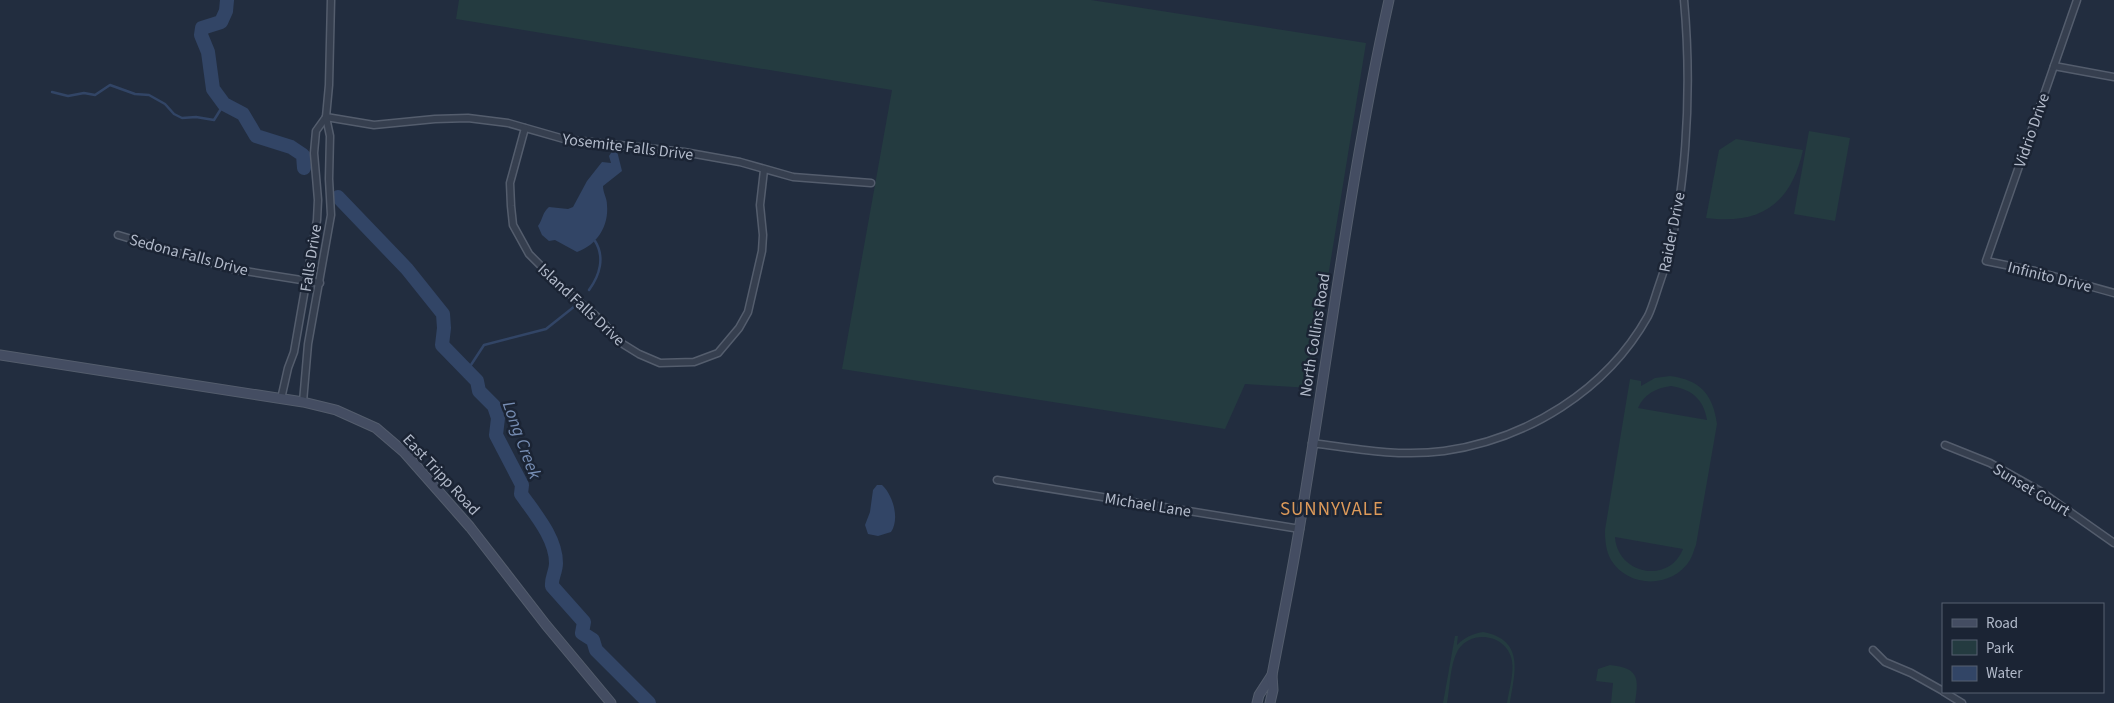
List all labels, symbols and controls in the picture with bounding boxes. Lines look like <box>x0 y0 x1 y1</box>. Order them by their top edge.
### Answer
street label: Vidrio Drive <box>2009 90 2055 170</box>
street label: Yosemite Falls Drive <box>560 128 695 166</box>
street label: Raider Drive <box>1653 190 1691 274</box>
street label: Falls Drive <box>295 223 327 294</box>
street label: Sedona Falls Drive <box>127 229 251 281</box>
street label: Infinito Drive <box>2005 256 2094 298</box>
street label: Island Falls Drive <box>533 258 630 351</box>
street label: North Collins Road <box>1294 272 1336 399</box>
water label: Long Creek <box>496 398 547 483</box>
street label: East Tripp Road <box>398 429 485 520</box>
street label: Sunset Court <box>1989 458 2075 522</box>
street label: Michael Lane <box>1103 487 1193 523</box>
district label: SUNNYVALE <box>1280 496 1384 523</box>
legend <box>1942 603 2104 693</box>
text: Road <box>1986 613 2018 634</box>
text: Park <box>1986 638 2015 659</box>
text: Water <box>1986 663 2023 684</box>

